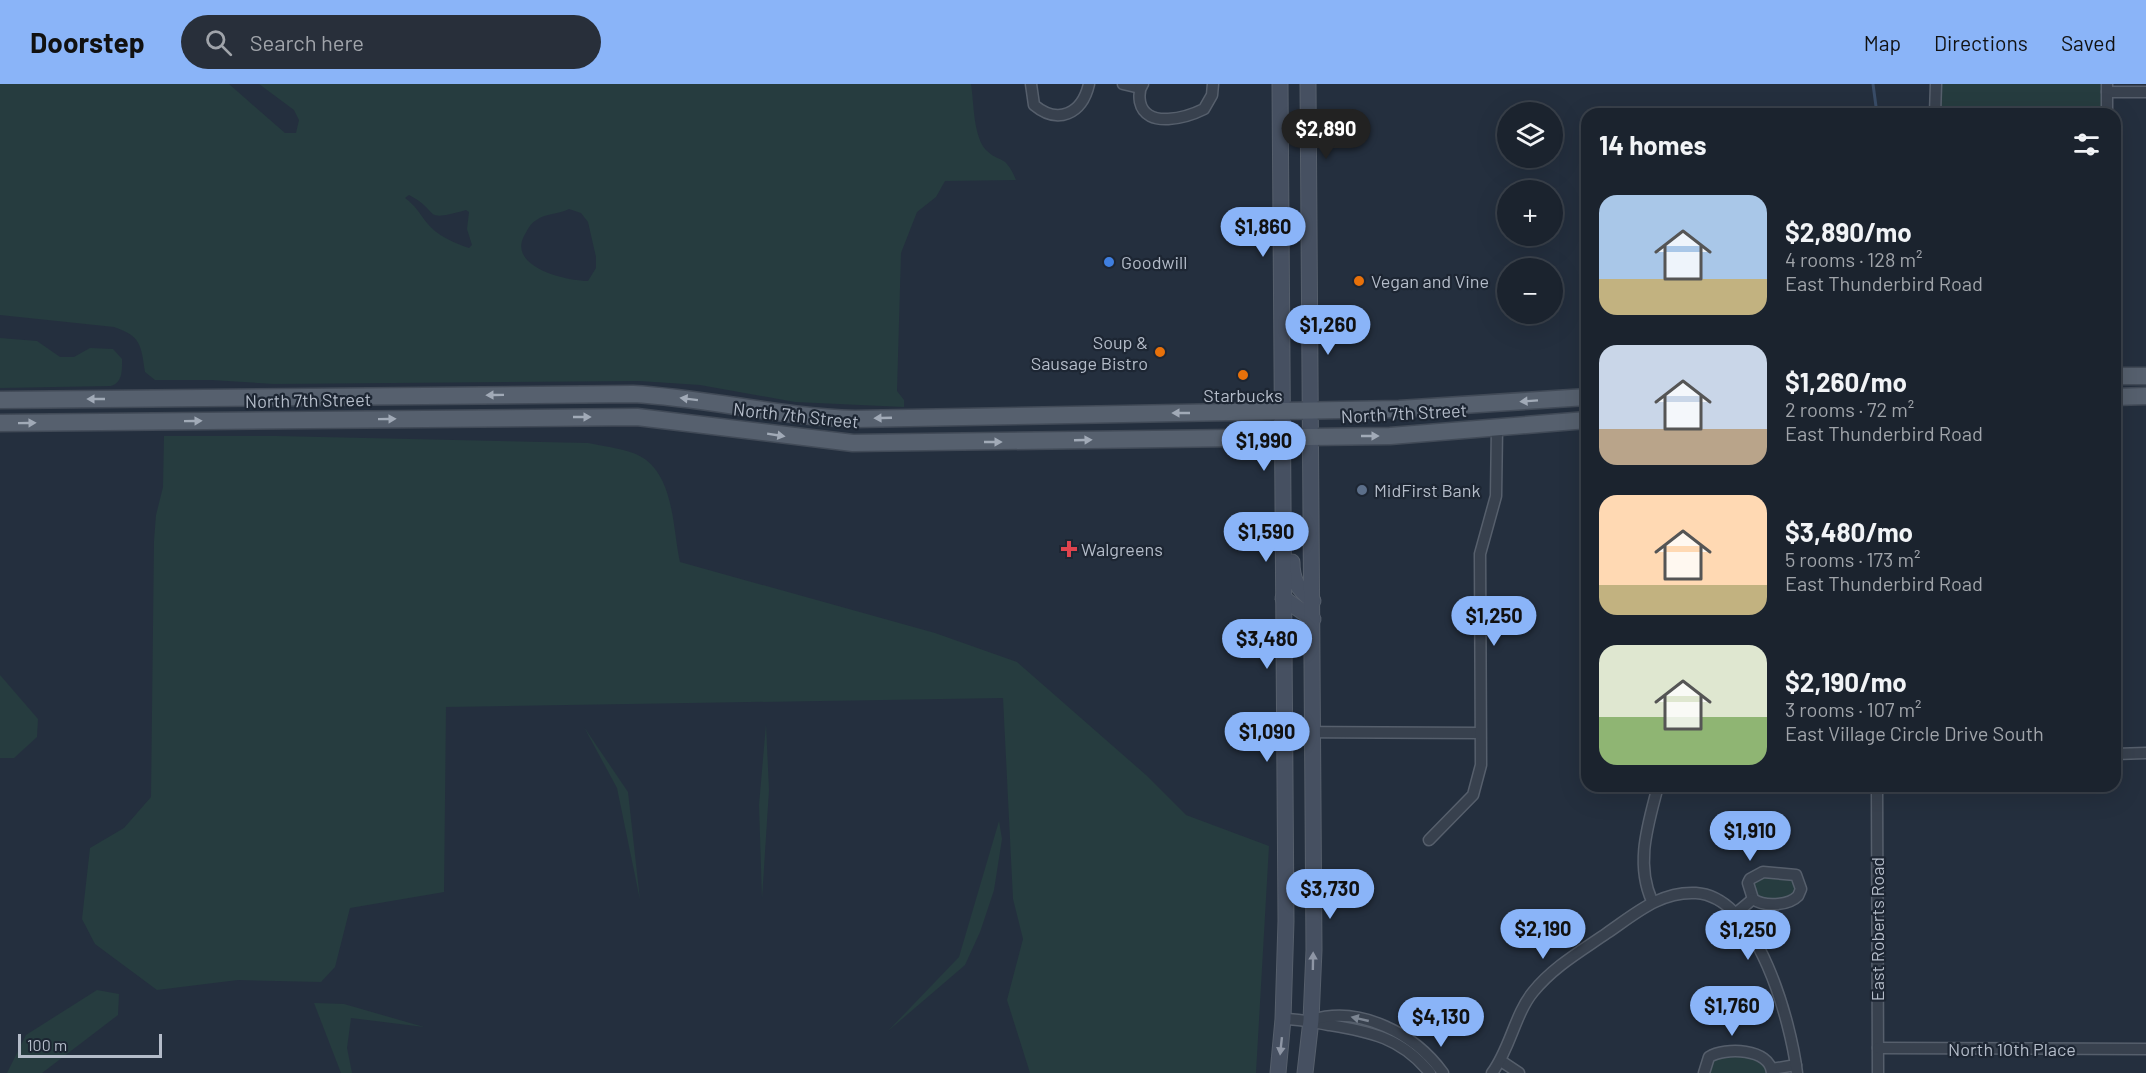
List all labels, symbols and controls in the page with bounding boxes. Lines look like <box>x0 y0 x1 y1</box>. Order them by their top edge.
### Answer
search box <box>181 15 601 69</box>
text: Doorstep <box>30 25 145 59</box>
icon: search <box>202 26 235 59</box>
text: Search here <box>250 29 364 55</box>
text: Map <box>1864 30 1901 55</box>
text: Directions <box>1934 30 2028 55</box>
text: Saved <box>2061 30 2116 55</box>
map controls <box>1497 102 1563 324</box>
button: layers <box>1497 102 1563 168</box>
pin: $2,890 <box>1277 109 1375 160</box>
text: $2,890 <box>1296 116 1356 140</box>
icon: filters <box>2070 128 2103 161</box>
text: 14 homes <box>1599 129 1706 160</box>
button: + <box>1497 180 1563 246</box>
pin: $1,860 <box>1214 207 1312 258</box>
text: $1,860 <box>1235 214 1291 238</box>
text: $2,890/mo <box>1785 216 1912 247</box>
icon: home <box>1647 219 1719 291</box>
text: 4 rooms · 128 m² <box>1785 247 1923 271</box>
place label: Goodwill <box>1121 251 1187 273</box>
marker: Goodwill <box>1102 255 1116 269</box>
button: − <box>1497 258 1563 324</box>
place label: Vegan and Vine <box>1371 270 1489 292</box>
text: East Thunderbird Road <box>1785 271 1983 295</box>
marker: Vegan and Vine <box>1352 274 1366 288</box>
pin: $1,260 <box>1279 305 1377 356</box>
text: $1,260 <box>1299 312 1357 336</box>
place label: Soup & Sausage Bistro <box>1031 331 1148 374</box>
marker: Soup & Sausage Bistro <box>1153 345 1167 359</box>
text: $1,260/mo <box>1785 366 1907 397</box>
marker: Starbucks <box>1236 368 1250 382</box>
icon: home <box>1647 369 1719 441</box>
place label: Starbucks <box>1203 384 1283 406</box>
street label: North 7th Street <box>245 388 371 412</box>
one-way arrow <box>485 390 504 400</box>
one-way arrow <box>86 394 105 404</box>
one-way arrow <box>680 395 699 404</box>
one-way arrow <box>1519 396 1538 405</box>
street label: North 7th Street <box>732 397 860 433</box>
text: 2 rooms · 72 m² <box>1785 397 1914 421</box>
street label: North 7th Street <box>1340 399 1468 427</box>
one-way arrow <box>1171 408 1190 418</box>
one-way arrow <box>573 412 592 422</box>
one-way arrow <box>874 413 893 423</box>
one-way arrow <box>378 414 397 424</box>
one-way arrow <box>183 416 202 426</box>
one-way arrow <box>18 418 37 428</box>
pin: $1,990 <box>1215 421 1313 472</box>
text: East Thunderbird Road <box>1785 421 1983 445</box>
text: $1,990 <box>1236 428 1292 452</box>
one-way arrow <box>767 431 786 440</box>
one-way arrow <box>1361 431 1380 441</box>
one-way arrow <box>1074 436 1093 445</box>
one-way arrow <box>983 437 1002 447</box>
place label: MidFirst Bank <box>1374 479 1480 501</box>
marker: MidFirst Bank <box>1355 483 1369 497</box>
pin: $1,590 <box>1217 512 1315 563</box>
text: $3,480/mo <box>1785 516 1913 547</box>
text: $1,590 <box>1238 519 1294 543</box>
icon: home <box>1647 519 1719 591</box>
place label: Walgreens <box>1081 538 1163 560</box>
marker: Walgreens <box>1062 542 1076 556</box>
text: 5 rooms · 173 m² <box>1785 547 1920 571</box>
text: East Thunderbird Road <box>1785 571 1983 595</box>
pin: $1,250 <box>1445 596 1543 647</box>
text: $1,250 <box>1465 603 1523 627</box>
pin: $3,480 <box>1218 619 1316 670</box>
text: $3,480 <box>1236 626 1298 650</box>
text: $2,190/mo <box>1785 666 1907 697</box>
icon: home <box>1647 669 1719 741</box>
text: 3 rooms · 107 m² <box>1785 697 1921 721</box>
pin: $1,090 <box>1218 712 1316 763</box>
text: $1,090 <box>1239 719 1295 743</box>
text: East Village Circle Drive South <box>1785 721 2044 745</box>
pin: $1,910 <box>1701 811 1799 862</box>
text: $1,910 <box>1724 818 1776 842</box>
street label: East Roberts Road <box>1866 857 1888 1001</box>
pin: $3,730 <box>1281 869 1379 920</box>
text: $3,730 <box>1300 876 1360 900</box>
pin: $2,190 <box>1494 909 1592 960</box>
pin: $1,250 <box>1699 910 1797 961</box>
text: $2,190 <box>1514 916 1572 940</box>
text: $1,250 <box>1719 917 1777 941</box>
one-way arrow <box>1308 952 1318 971</box>
pin: $1,760 <box>1683 986 1781 1037</box>
text: $1,760 <box>1704 993 1760 1017</box>
pin: $4,130 <box>1392 997 1490 1048</box>
text: $4,130 <box>1412 1004 1470 1028</box>
one-way arrow <box>1351 1013 1369 1023</box>
scale bar <box>18 1031 162 1058</box>
text: 100 m <box>27 1035 67 1054</box>
one-way arrow <box>1276 1036 1286 1055</box>
street label: North 10th Place <box>1948 1038 2076 1060</box>

